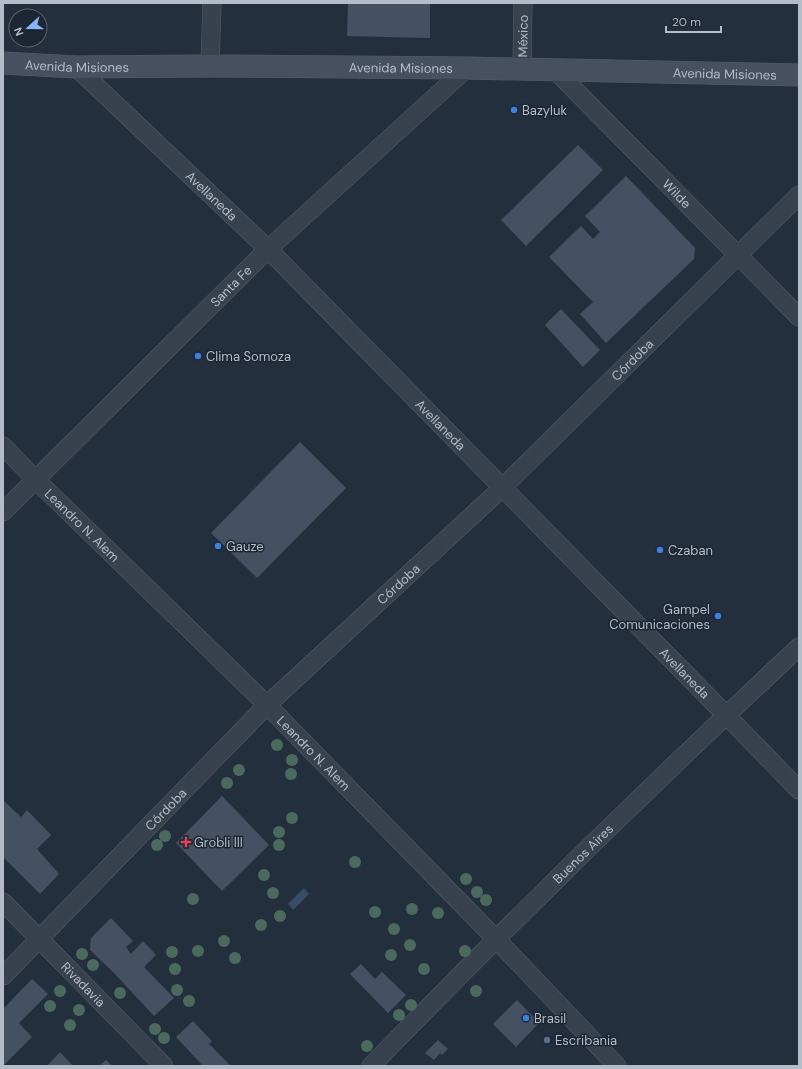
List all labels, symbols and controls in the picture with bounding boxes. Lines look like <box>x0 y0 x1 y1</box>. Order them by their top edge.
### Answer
north arrow <box>8 8 48 48</box>
scale bar <box>666 8 721 34</box>
street label: México <box>514 14 531 58</box>
text: 20 m <box>672 14 701 30</box>
text: N <box>11 25 27 38</box>
street label: Avenida Misiones <box>24 56 129 75</box>
street label: Avenida Misiones <box>349 59 453 76</box>
street label: Avenida Misiones <box>673 64 777 83</box>
place label: Bazyluk <box>522 102 567 119</box>
marker: Bazyluk <box>509 105 519 115</box>
street label: Avellaneda <box>182 167 241 224</box>
street label: Wilde <box>659 175 695 212</box>
street label: Santa Fe <box>206 262 255 310</box>
street label: Córdoba <box>607 335 657 384</box>
place label: Clima Somoza <box>206 348 291 365</box>
marker: Clima Somoza <box>193 351 203 361</box>
street label: Avellaneda <box>412 396 470 454</box>
street label: Leandro N. Alem <box>41 485 123 565</box>
place label: Gauze <box>226 538 264 555</box>
marker: Gauze <box>213 541 223 551</box>
place label: Czaban <box>668 542 713 559</box>
marker: Czaban <box>655 545 665 555</box>
street label: Córdoba <box>373 560 423 608</box>
place label: Gampel Comunicaciones <box>609 601 710 633</box>
marker: Gampel Comunicaciones <box>713 611 723 621</box>
street label: Avellaneda <box>656 644 713 702</box>
street label: Leandro N. Alem <box>274 712 354 794</box>
street label: Córdoba <box>141 784 190 834</box>
street label: Buenos Aires <box>549 820 617 887</box>
place label: Grobli III <box>194 834 243 851</box>
marker: Grobli III <box>181 837 191 847</box>
street label: Rivadavia <box>58 958 109 1010</box>
place label: Brasil <box>534 1010 566 1027</box>
marker: Brasil <box>521 1013 531 1023</box>
place label: Escribania <box>555 1032 617 1049</box>
marker: Escribania <box>542 1035 552 1045</box>

